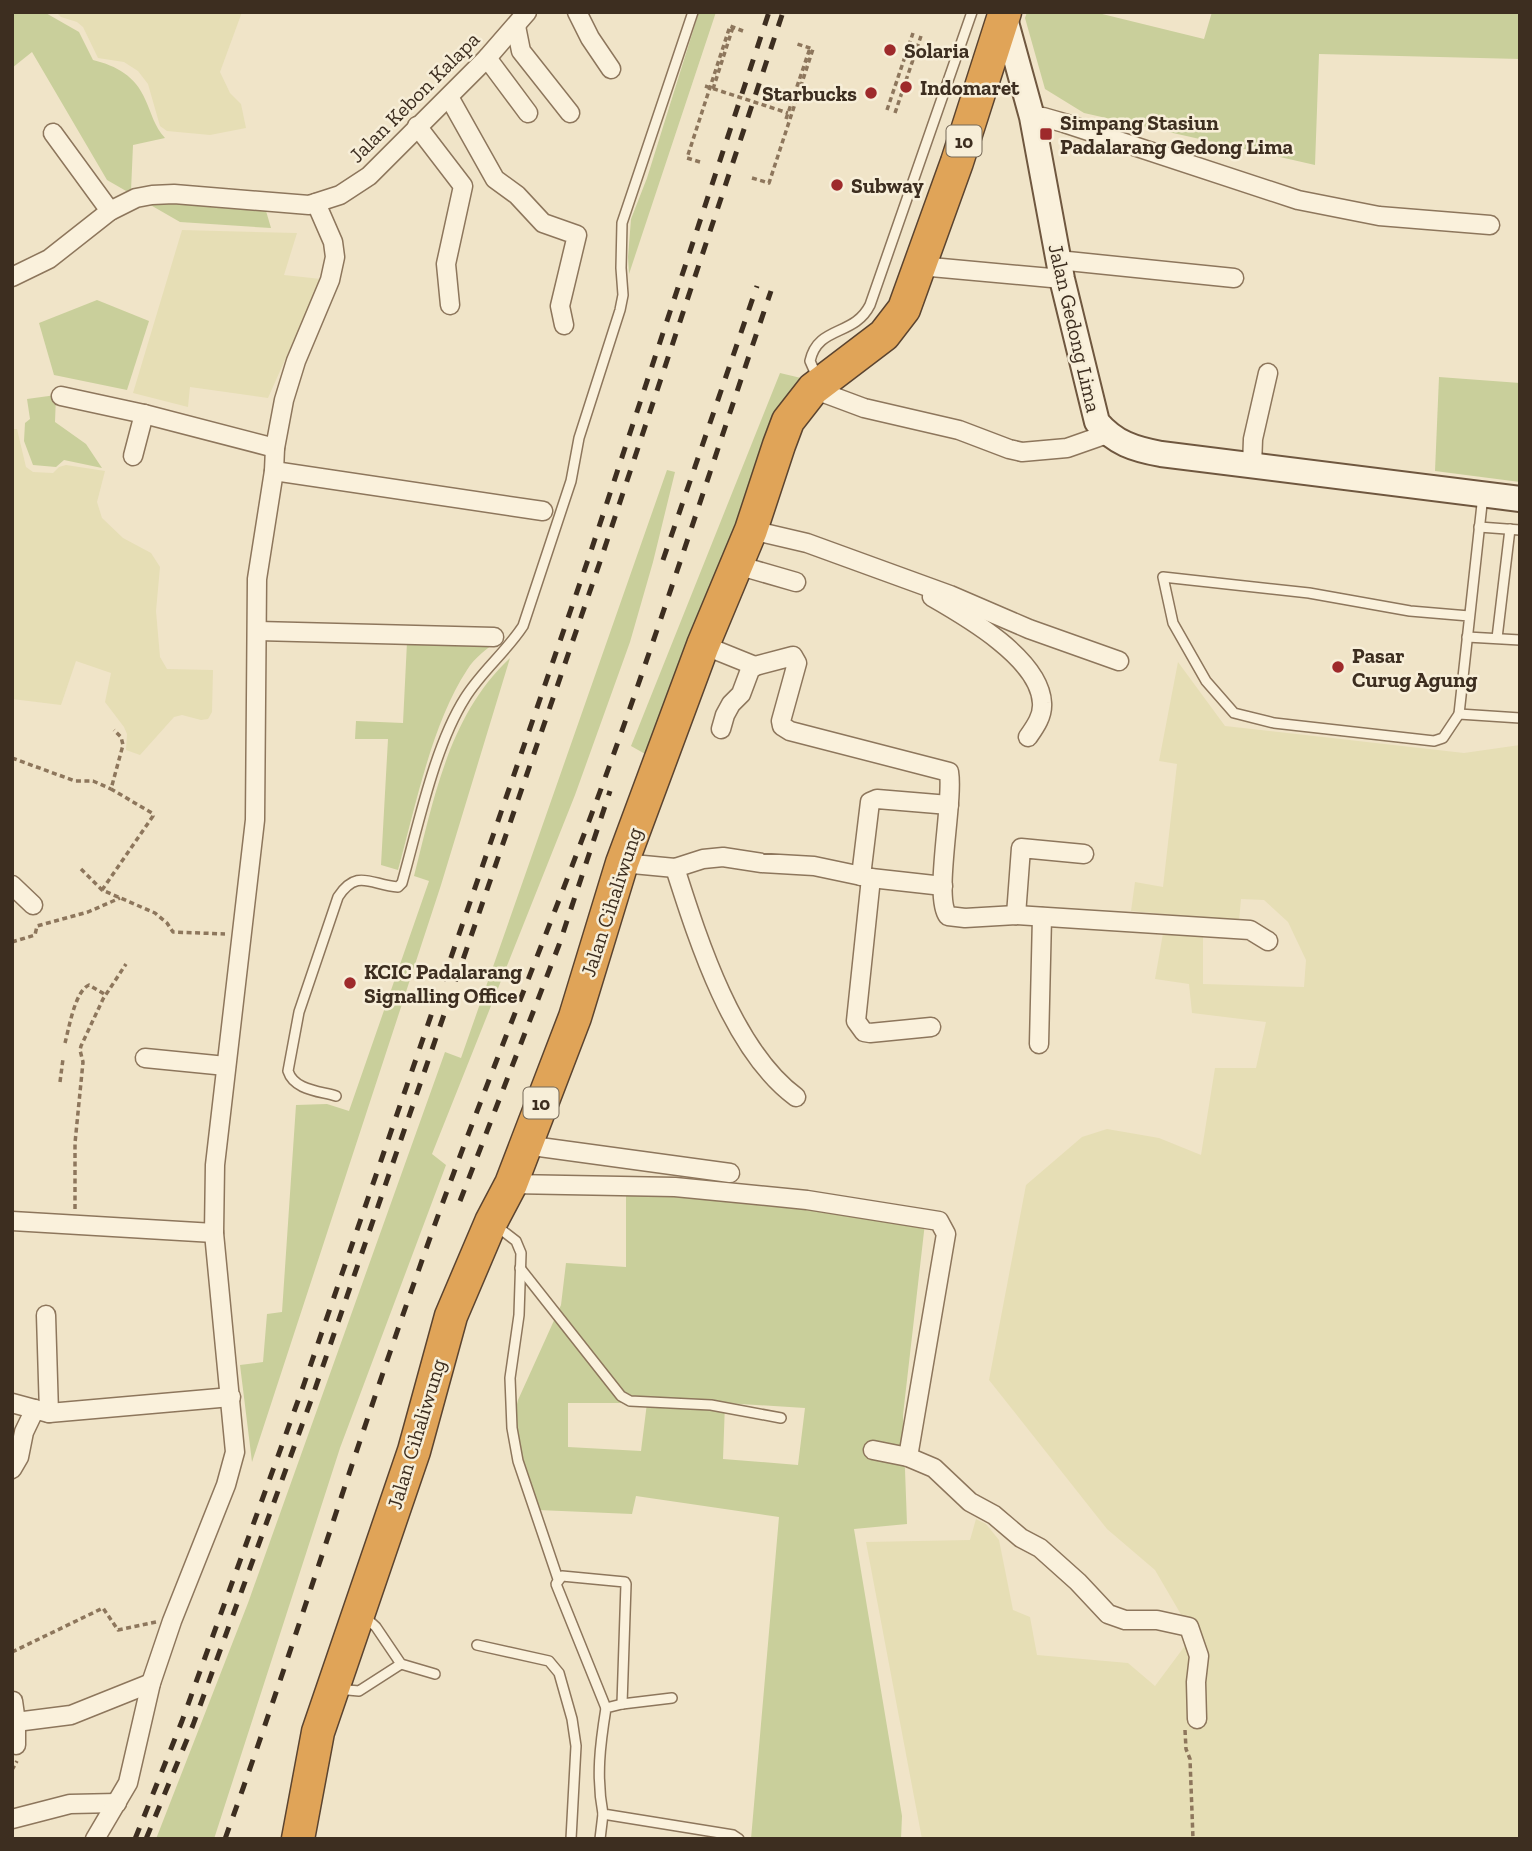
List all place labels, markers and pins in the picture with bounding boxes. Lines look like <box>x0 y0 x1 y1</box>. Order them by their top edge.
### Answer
place label: Solaria <box>904 38 970 63</box>
marker: Solaria <box>882 42 898 58</box>
place label: Indomaret <box>920 75 1020 100</box>
marker: Indomaret <box>898 79 914 95</box>
place label: Starbucks <box>762 81 857 106</box>
marker: Starbucks <box>863 85 879 101</box>
place label: Simpang Stasiun Padalarang Gedong Lima <box>1060 110 1294 159</box>
marker: Simpang Stasiun Padalarang Gedong Lima <box>1038 126 1054 142</box>
place label: Subway <box>851 173 924 198</box>
marker: Subway <box>829 177 845 193</box>
place label: Pasar Curug Agung <box>1352 643 1477 692</box>
marker: Pasar Curug Agung <box>1330 659 1346 675</box>
place label: KCIC Padalarang Signalling Office <box>364 959 522 1008</box>
marker: KCIC Padalarang Signalling Office <box>342 975 358 991</box>

